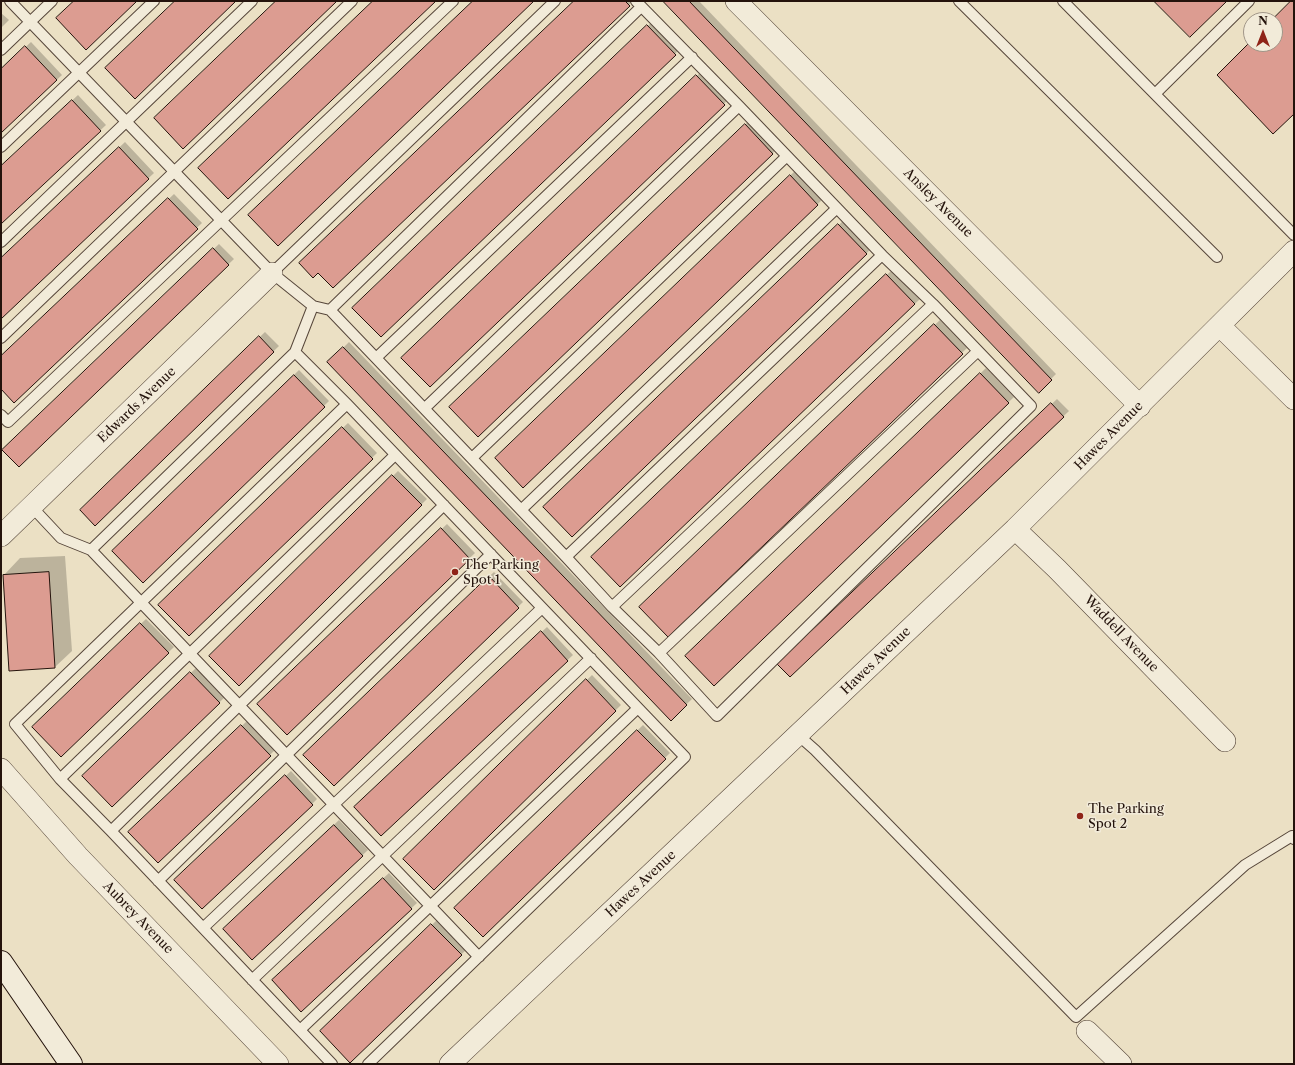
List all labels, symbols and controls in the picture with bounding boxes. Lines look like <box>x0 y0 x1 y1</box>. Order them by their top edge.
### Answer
north arrow <box>1243 12 1283 52</box>
text: N <box>1258 14 1268 28</box>
street label: Ansley Avenue <box>900 165 976 241</box>
street label: Edwards Avenue <box>95 364 179 446</box>
street label: Hawes Avenue <box>1071 398 1147 474</box>
place label: The Parking Spot 1 <box>463 557 539 588</box>
marker: The Parking Spot 1 <box>450 567 460 577</box>
street label: Waddell Avenue <box>1081 592 1161 676</box>
street label: Hawes Avenue <box>838 624 914 698</box>
place label: The Parking Spot 2 <box>1088 801 1164 832</box>
marker: The Parking Spot 2 <box>1075 811 1085 821</box>
street label: Hawes Avenue <box>603 847 679 921</box>
street label: Aubrey Avenue <box>100 879 176 957</box>

